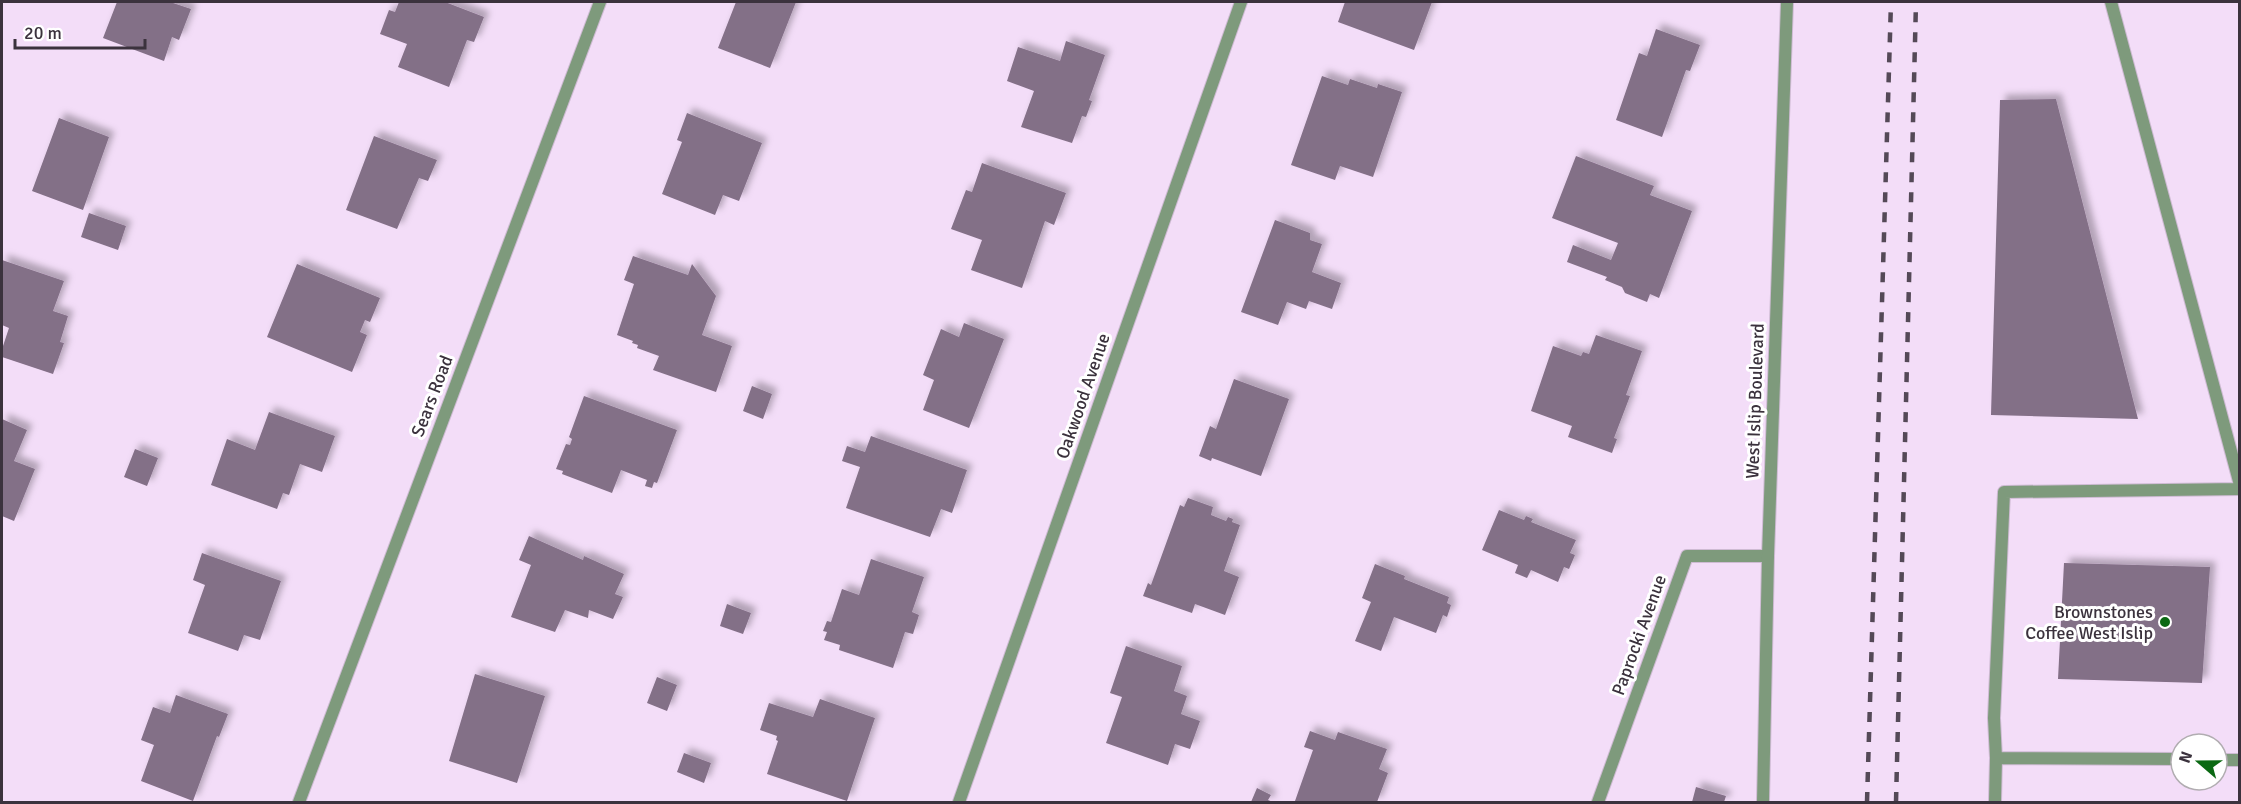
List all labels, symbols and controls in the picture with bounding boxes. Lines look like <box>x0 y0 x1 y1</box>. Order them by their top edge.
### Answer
scale bar <box>15 12 146 50</box>
text: 20 m <box>24 22 62 44</box>
street label: West Islip Boulevard <box>1741 323 1769 479</box>
street label: Oakwood Avenue <box>1051 330 1115 462</box>
street label: Sears Road <box>406 352 458 440</box>
street label: Paprocki Avenue <box>1607 572 1671 698</box>
place label: Brownstones Coffee West Islip <box>2025 601 2153 644</box>
marker: Brownstones Coffee West Islip <box>2158 615 2172 629</box>
north arrow <box>2169 732 2229 792</box>
text: N <box>2175 749 2197 766</box>

